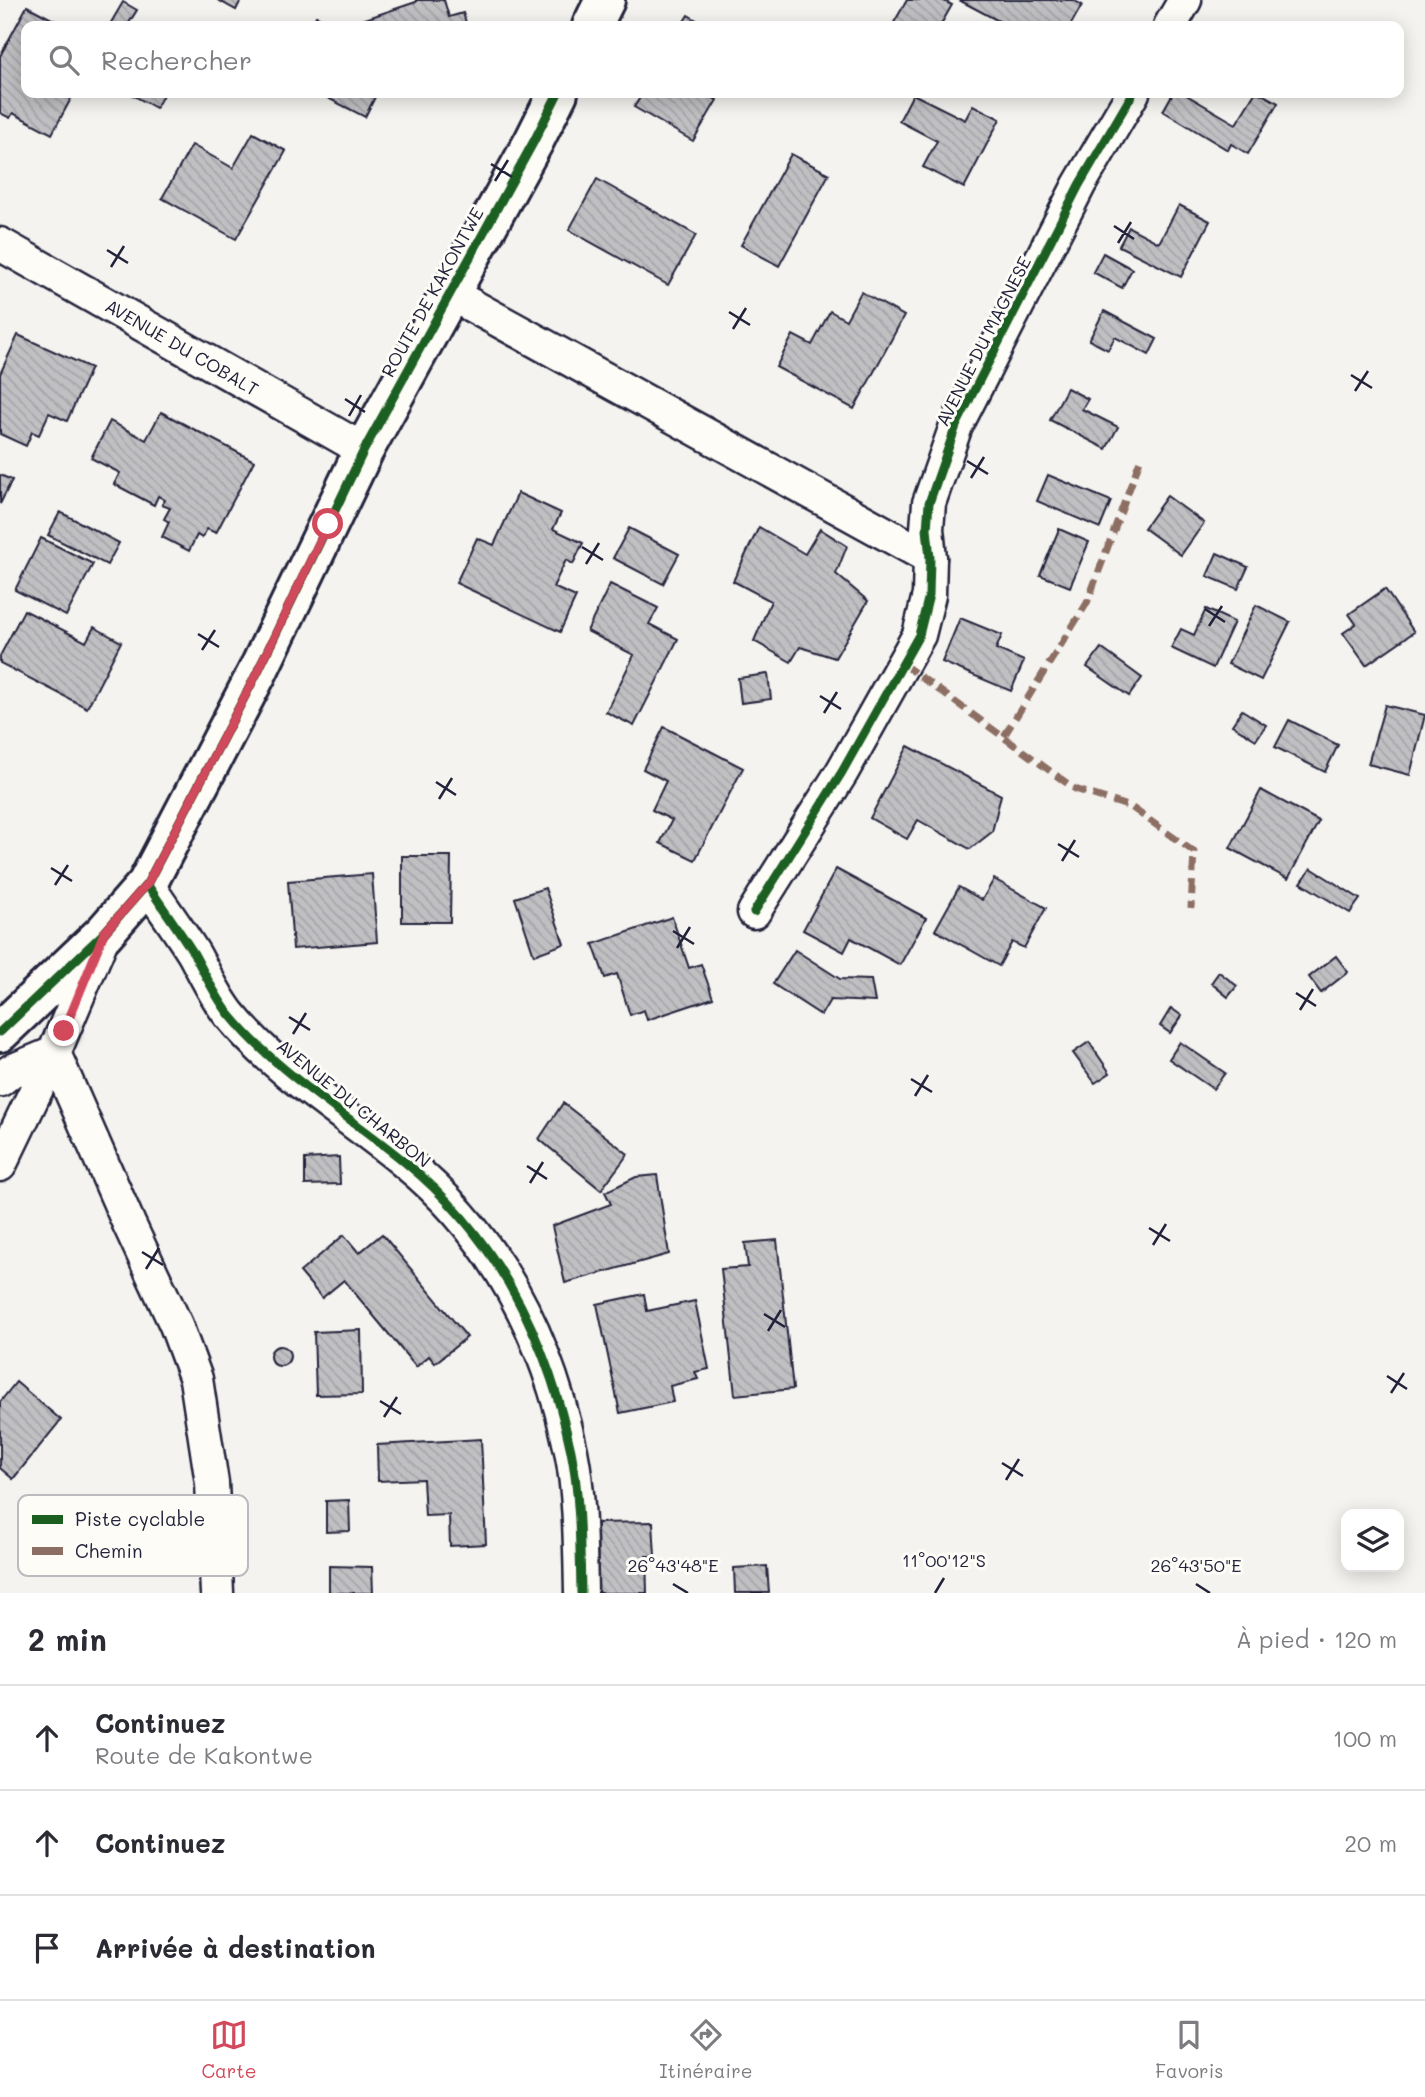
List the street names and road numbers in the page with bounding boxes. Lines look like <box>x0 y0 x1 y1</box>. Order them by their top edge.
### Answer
street label: ROUTE DE KAKONTWE <box>375 203 489 381</box>
street label: AVENUE DU MAGNESE <box>930 252 1036 430</box>
street label: AVENUE DU COBALT <box>101 293 263 401</box>
street label: AVENUE DU CHARBON <box>272 1033 436 1173</box>

